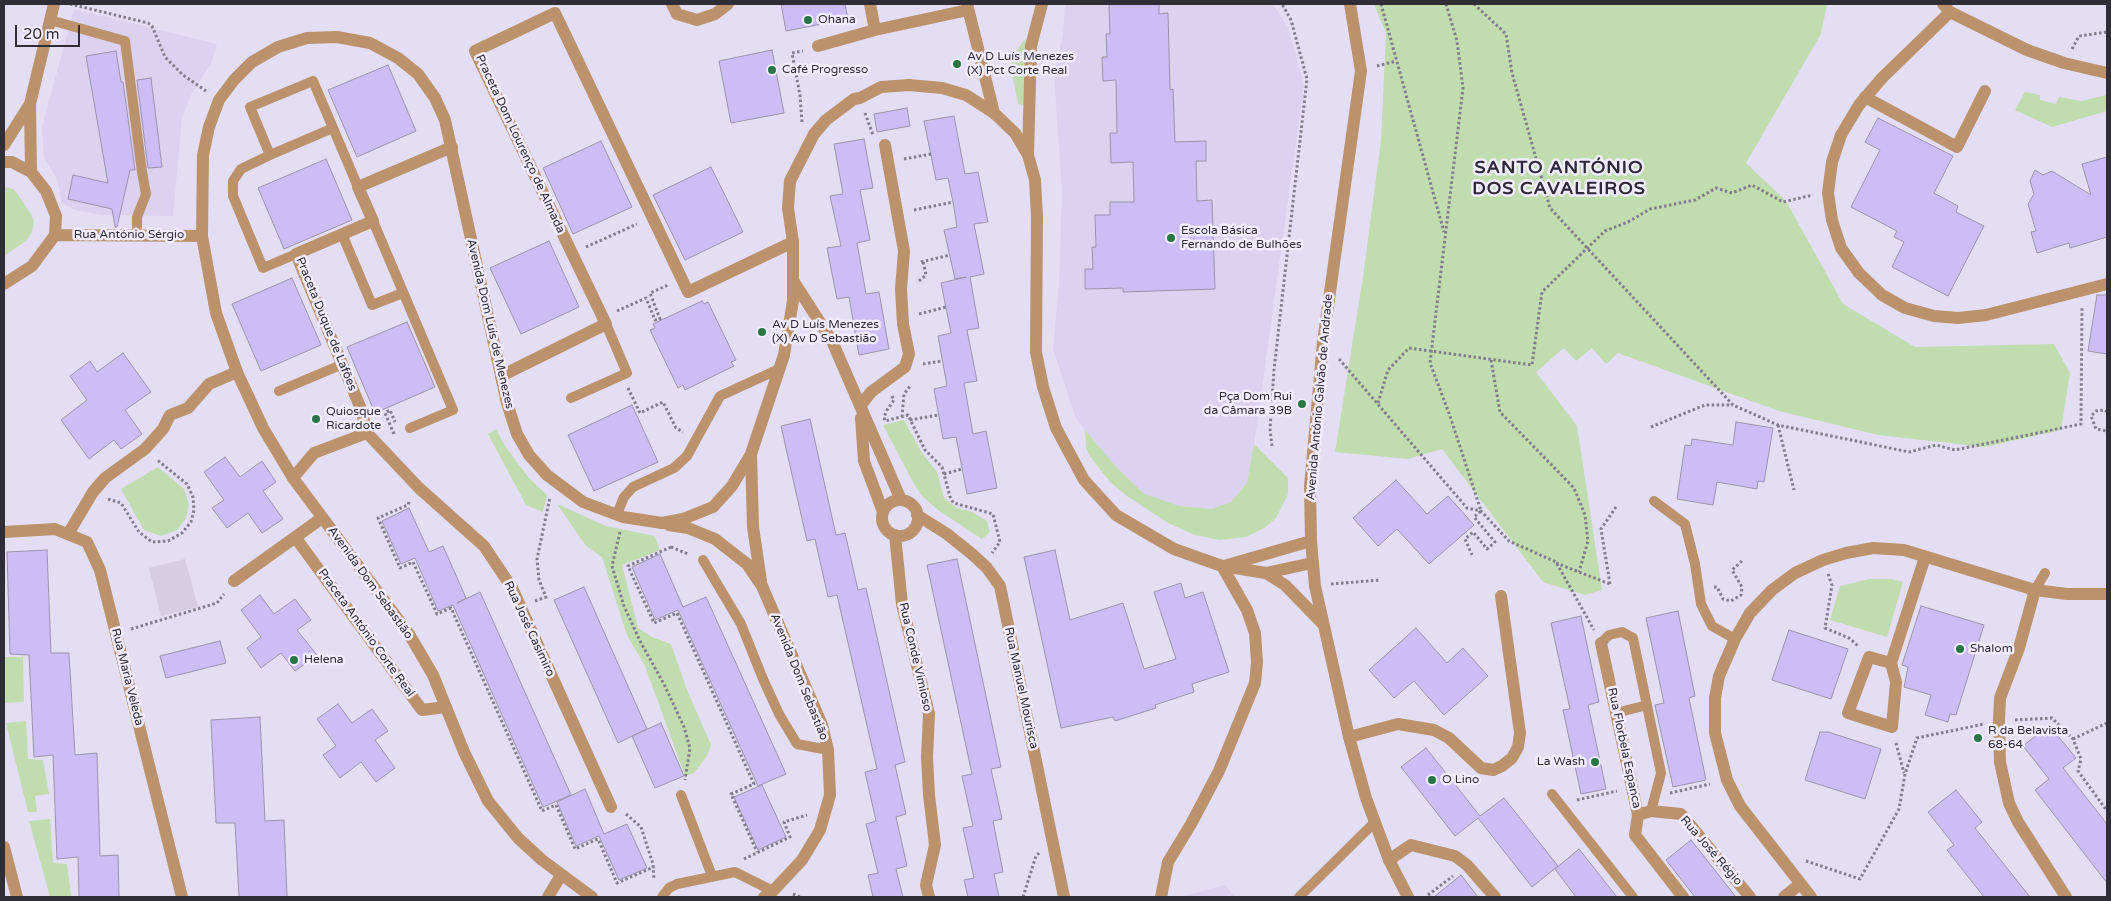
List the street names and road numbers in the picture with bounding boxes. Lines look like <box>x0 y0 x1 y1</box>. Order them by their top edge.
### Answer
street label: Praceta Dom Lourenço de Almada <box>472 52 568 236</box>
street label: Rua António Sérgio <box>74 228 184 242</box>
street label: Avenida Dom Luís de Menezes <box>463 238 517 410</box>
street label: Praceta Duque de Lafões <box>293 255 359 393</box>
street label: Avenida António Galvão de Andrade <box>1304 293 1336 501</box>
street label: Avenida Dom Sebastião <box>324 524 416 642</box>
street label: Praceta António Corte Real <box>315 566 417 700</box>
street label: Rua José Casimiro <box>501 579 557 679</box>
street label: Rua Conde Vimioso <box>895 601 935 713</box>
street label: Avenida Dom Sebastião <box>767 612 831 742</box>
street label: Rua Manuel Mourisca <box>1001 626 1041 750</box>
street label: Rua Maria Veleda <box>108 627 146 727</box>
street label: Rua Florbela Espanca <box>1604 686 1644 810</box>
street label: Rua José Régio <box>1677 813 1745 889</box>

